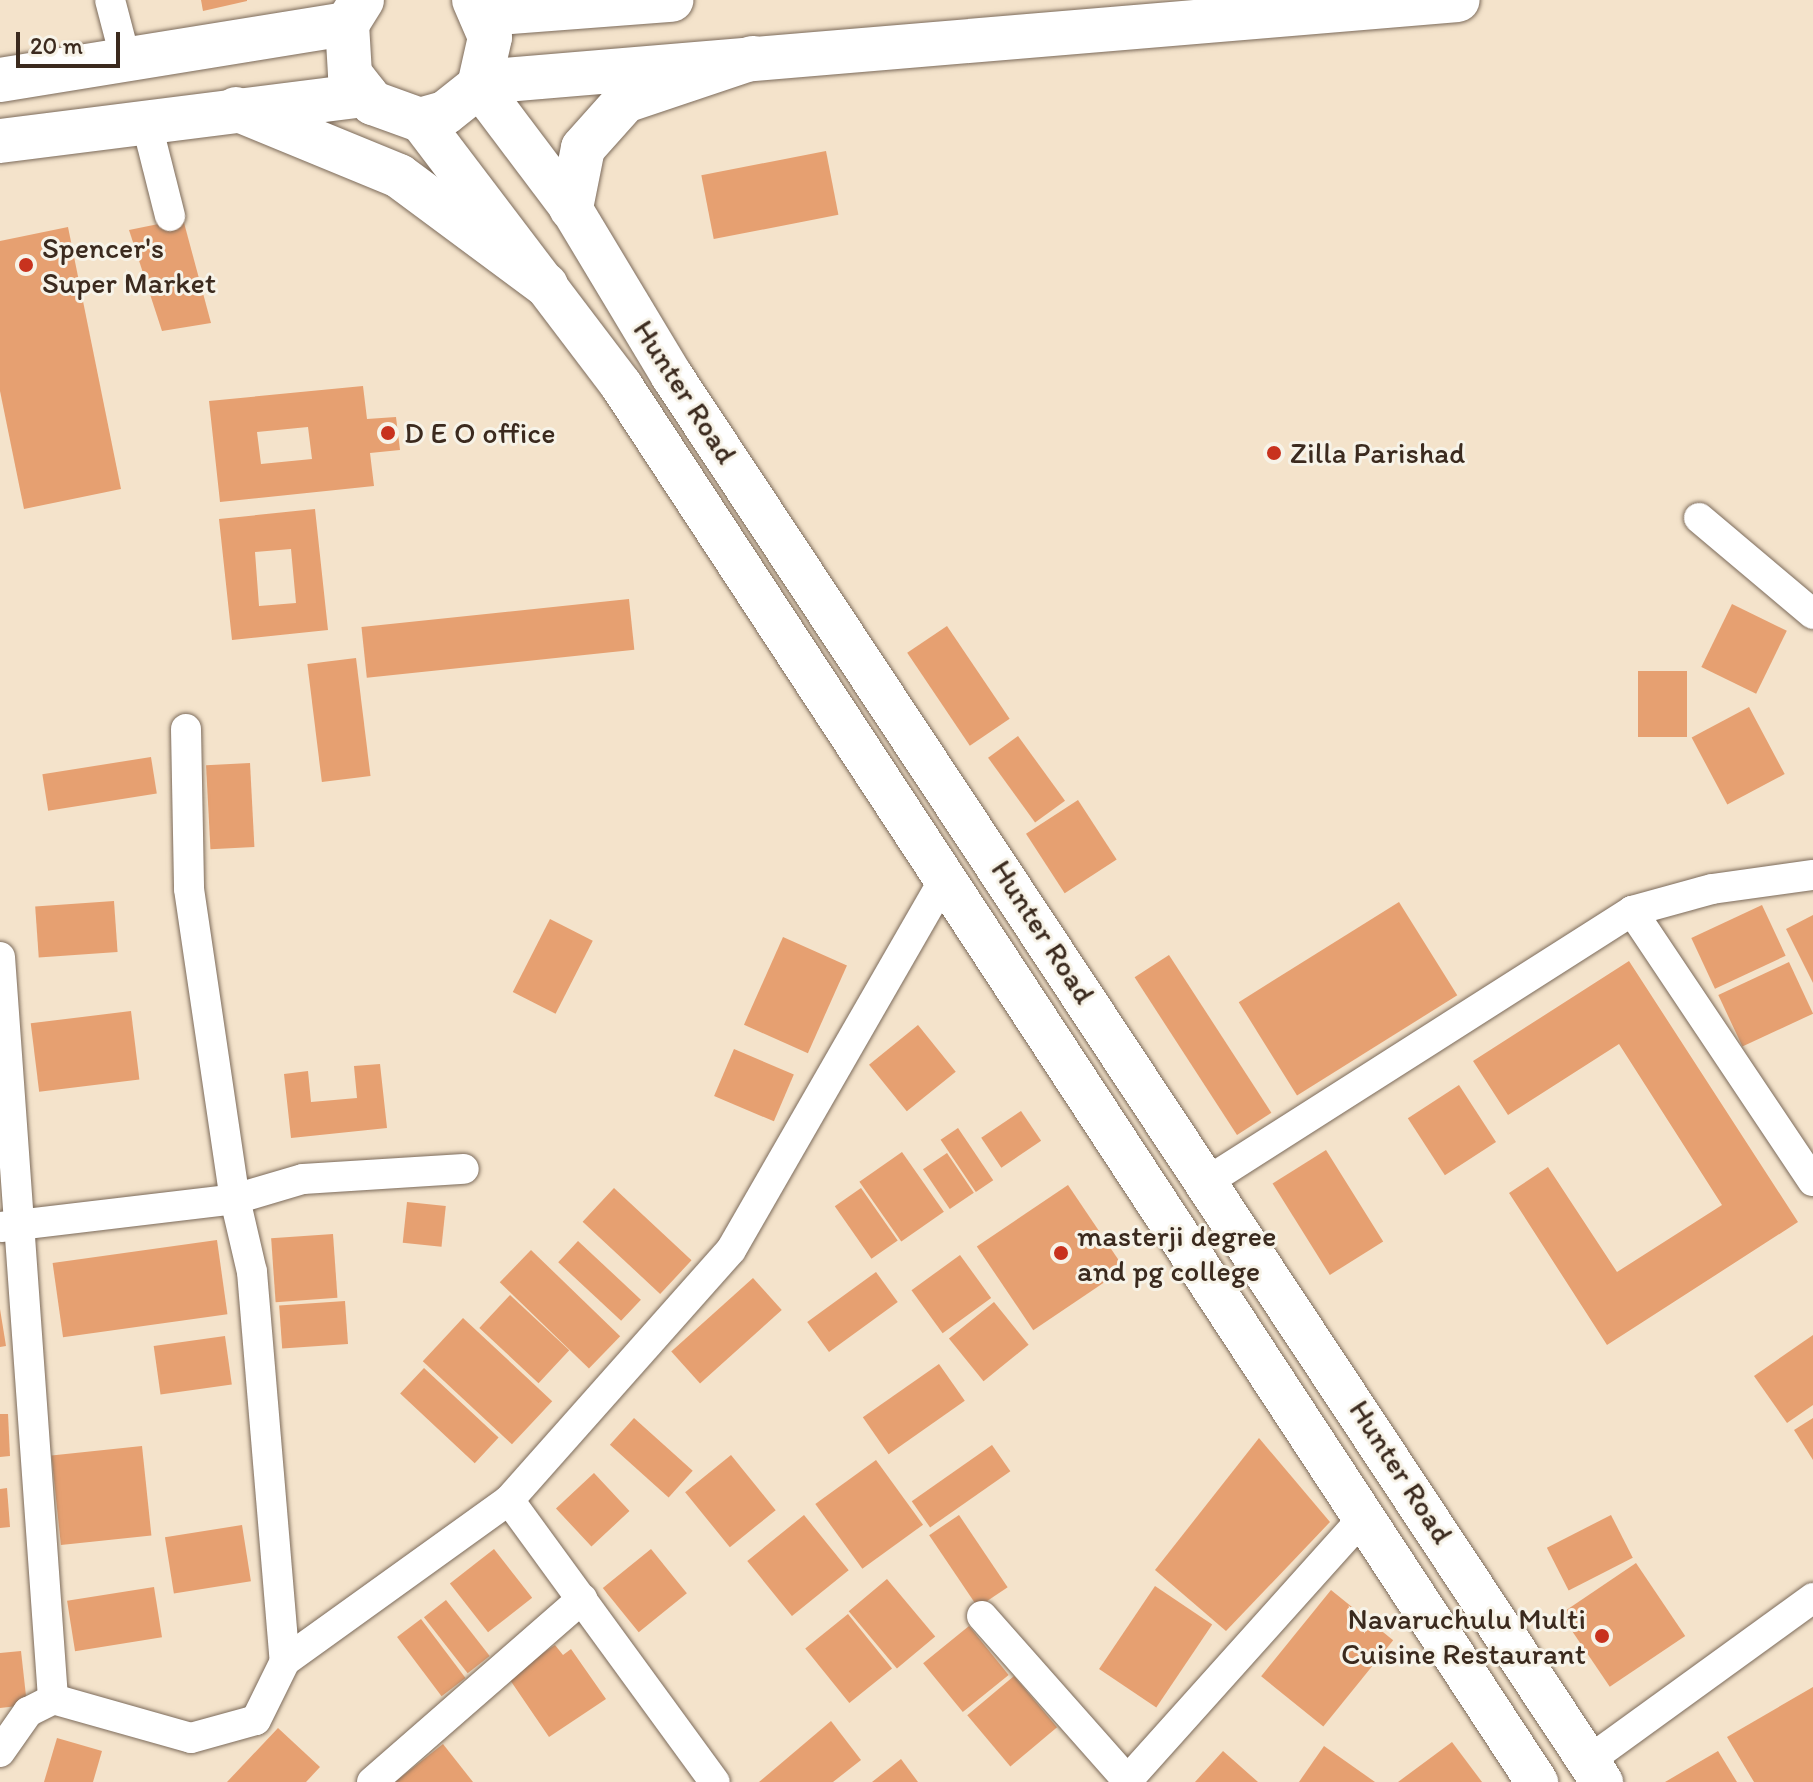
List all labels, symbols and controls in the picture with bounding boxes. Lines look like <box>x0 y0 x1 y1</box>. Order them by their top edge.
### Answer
scale bar <box>20 16 124 66</box>
text: 20 m <box>30 31 83 60</box>
place label: Spencer's Super Market <box>42 230 216 300</box>
marker: Spencer's Super Market <box>17 256 35 274</box>
street label: Hunter Road <box>626 314 744 470</box>
place label: D E O office <box>404 415 556 451</box>
marker: D E O office <box>379 424 397 442</box>
place label: Zilla Parishad <box>1290 435 1466 471</box>
marker: Zilla Parishad <box>1265 444 1283 462</box>
street label: Hunter Road <box>984 854 1102 1010</box>
place label: masterji degree and pg college <box>1077 1218 1277 1288</box>
marker: masterji degree and pg college <box>1052 1244 1070 1262</box>
street label: Hunter Road <box>1342 1394 1460 1550</box>
place label: Navaruchulu Multi Cuisine Restaurant <box>1341 1601 1586 1672</box>
marker: Navaruchulu Multi Cuisine Restaurant <box>1593 1627 1611 1645</box>

